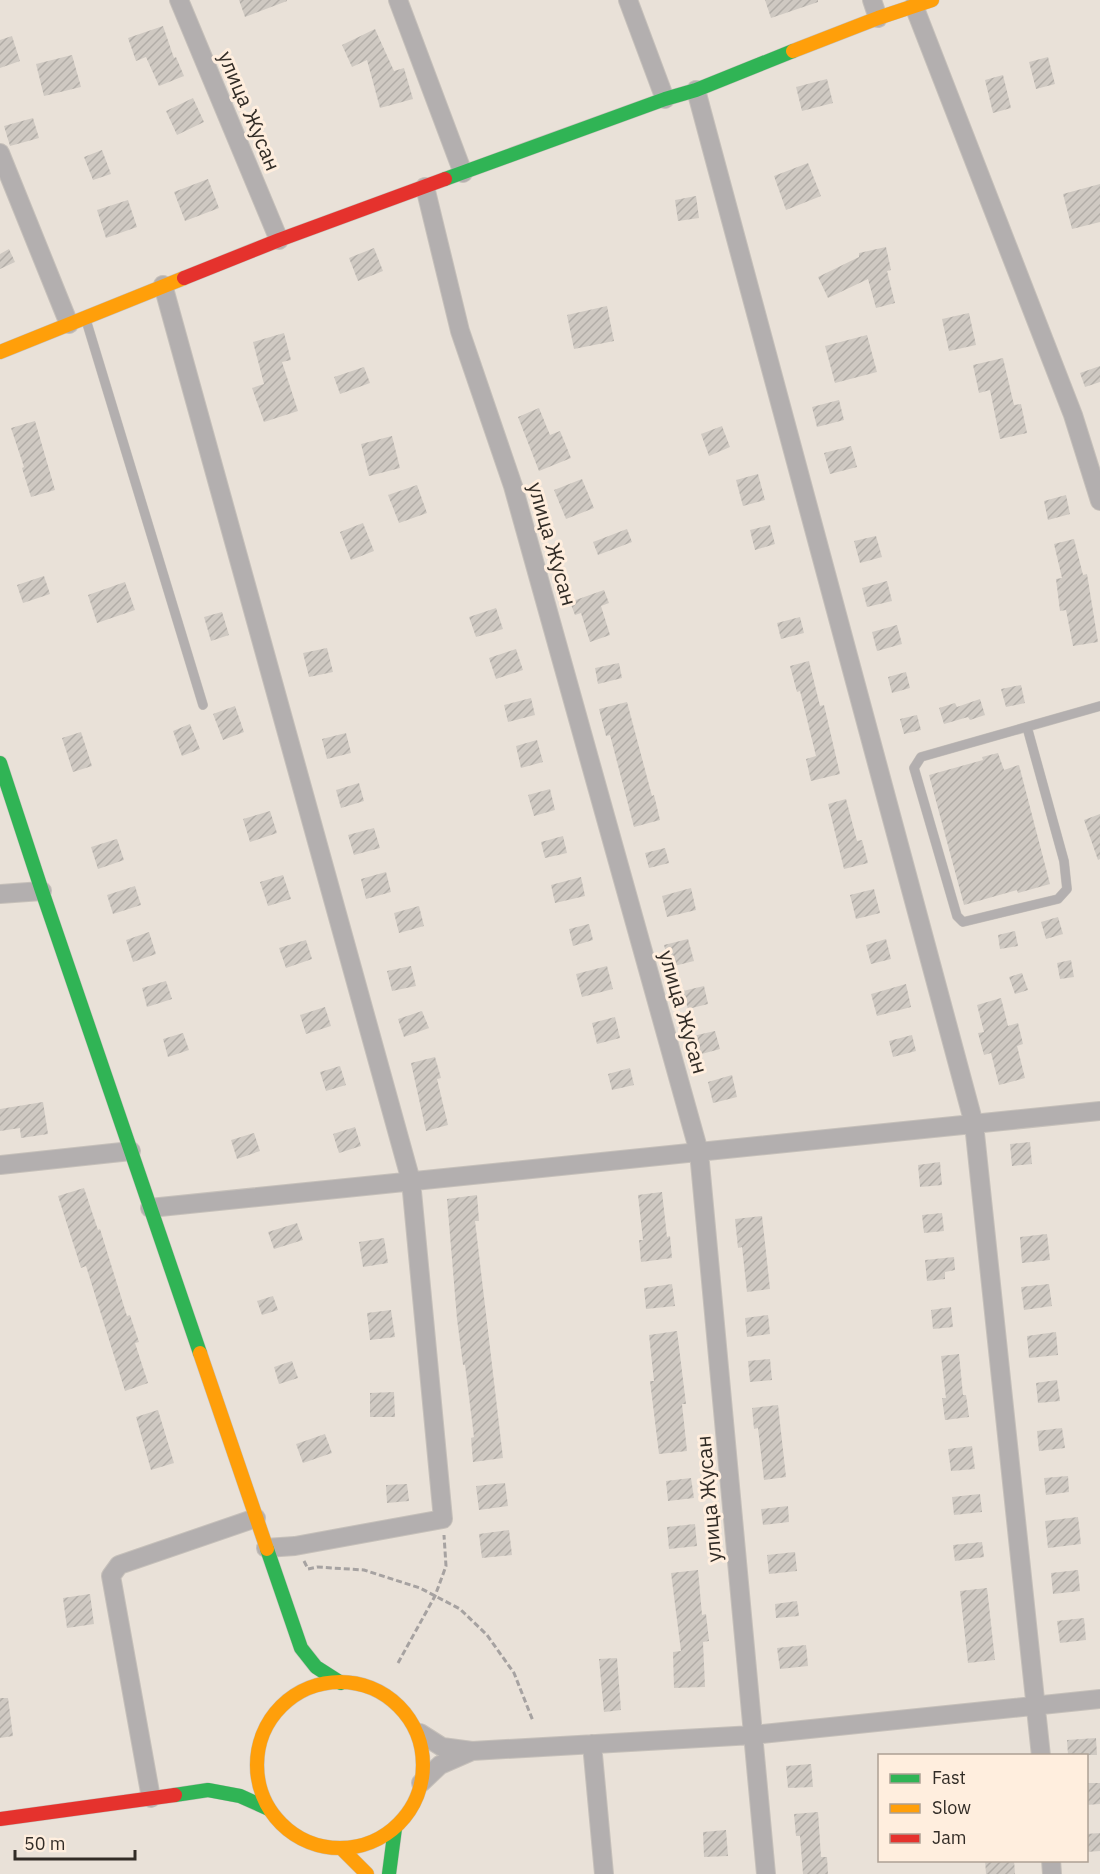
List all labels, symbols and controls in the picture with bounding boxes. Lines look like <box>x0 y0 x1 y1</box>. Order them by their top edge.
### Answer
street label: улица Жусан <box>212 46 288 175</box>
street label: улица Жусан <box>522 479 584 609</box>
street label: улица Жусан <box>653 947 715 1077</box>
street label: улица Жусан <box>689 1434 728 1564</box>
legend <box>878 1754 1088 1862</box>
text: Fast <box>932 1766 966 1789</box>
text: Slow <box>932 1796 971 1819</box>
scale bar <box>15 1823 135 1861</box>
text: Jam <box>932 1826 967 1849</box>
text: 50 m <box>24 1832 66 1855</box>

